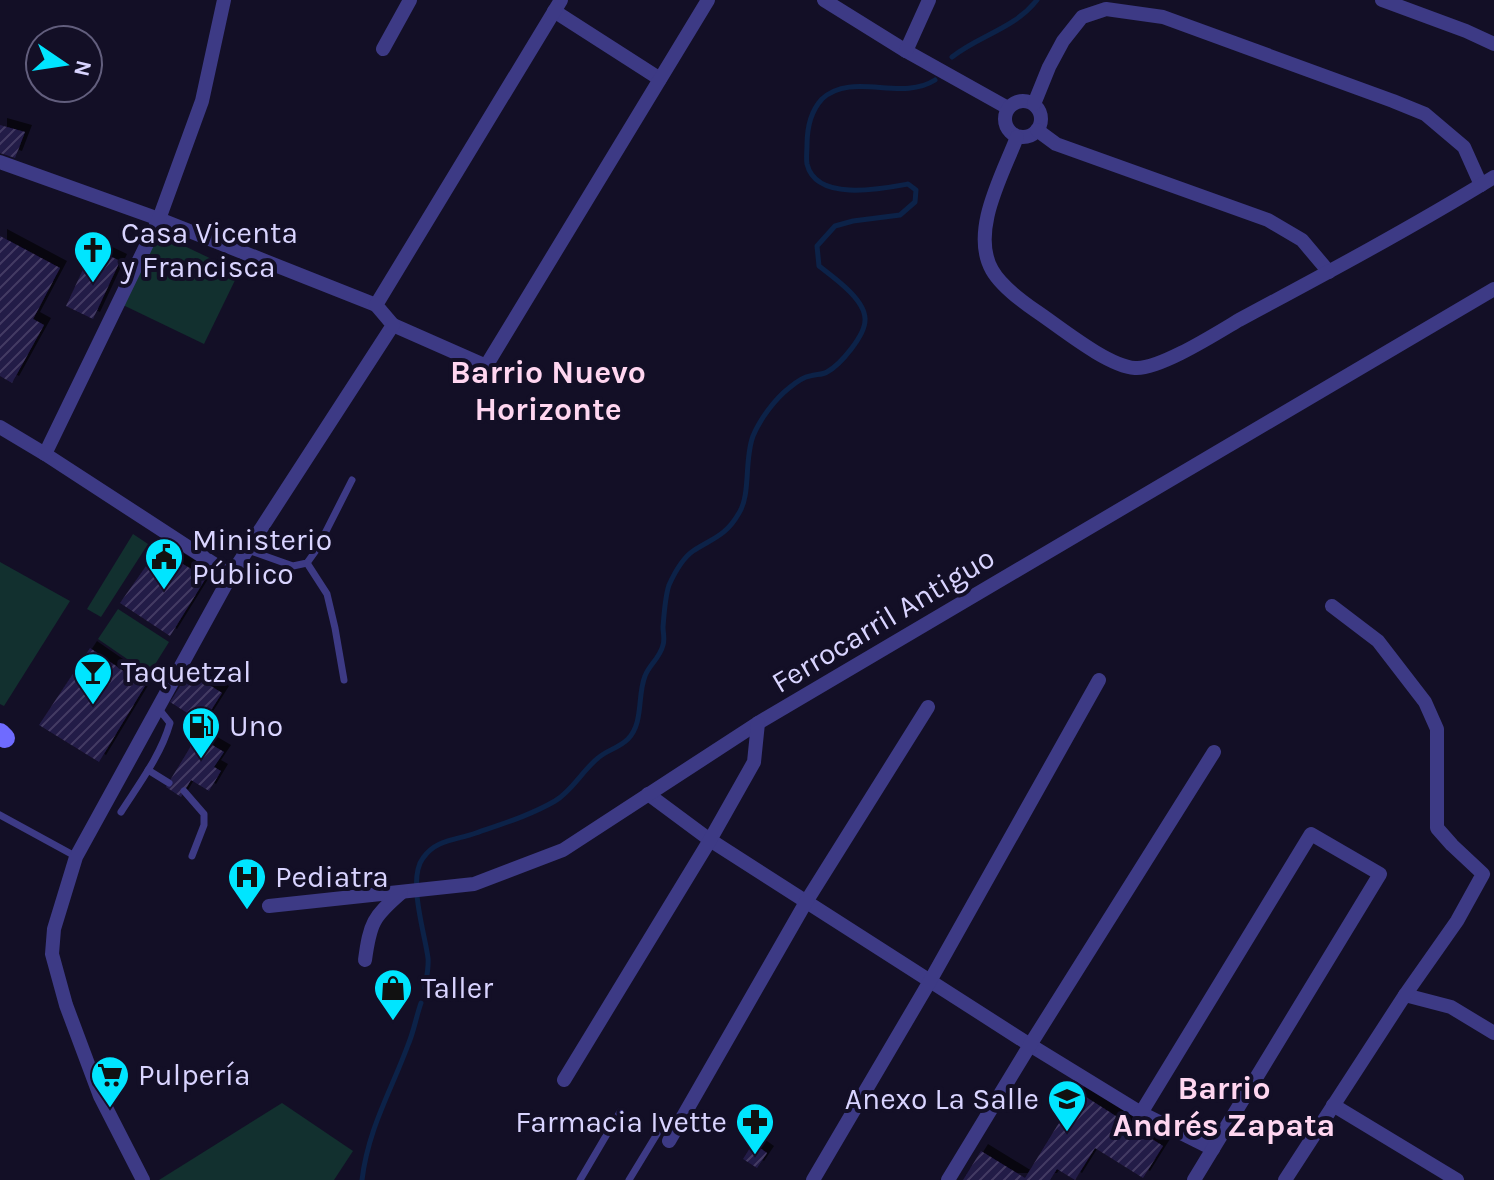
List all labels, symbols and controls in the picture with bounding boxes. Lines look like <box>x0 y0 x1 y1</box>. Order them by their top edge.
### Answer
north arrow <box>24 24 104 104</box>
text: N <box>68 58 97 79</box>
place label: Casa Vicenta y Francisca <box>120 215 298 285</box>
church icon: Casa Vicenta y Francisca <box>72 229 114 284</box>
district label: Barrio Nuevo Horizonte <box>450 354 646 428</box>
place label: Ministerio Público <box>192 522 332 592</box>
public building icon: Ministerio Público <box>143 536 185 591</box>
street label: Ferrocarril Antiguo <box>765 539 1001 701</box>
bar icon: Taquetzal <box>72 651 114 706</box>
place label: Taquetzal <box>121 654 251 690</box>
fuel station icon: Uno <box>180 705 222 760</box>
place label: Uno <box>229 708 283 744</box>
hospital icon: Pediatra <box>226 856 268 911</box>
place label: Pediatra <box>275 859 389 895</box>
shop icon: Taller <box>372 967 414 1022</box>
place label: Taller <box>421 970 493 1006</box>
supermarket icon: Pulpería <box>89 1054 131 1109</box>
place label: Pulpería <box>138 1057 250 1093</box>
district label: Barrio Andrés Zapata <box>1113 1070 1335 1144</box>
school or university icon: Anexo La Salle <box>1046 1078 1088 1133</box>
place label: Anexo La Salle <box>845 1081 1039 1117</box>
pharmacy icon: Farmacia Ivette <box>734 1101 776 1156</box>
place label: Farmacia Ivette <box>515 1104 727 1140</box>

